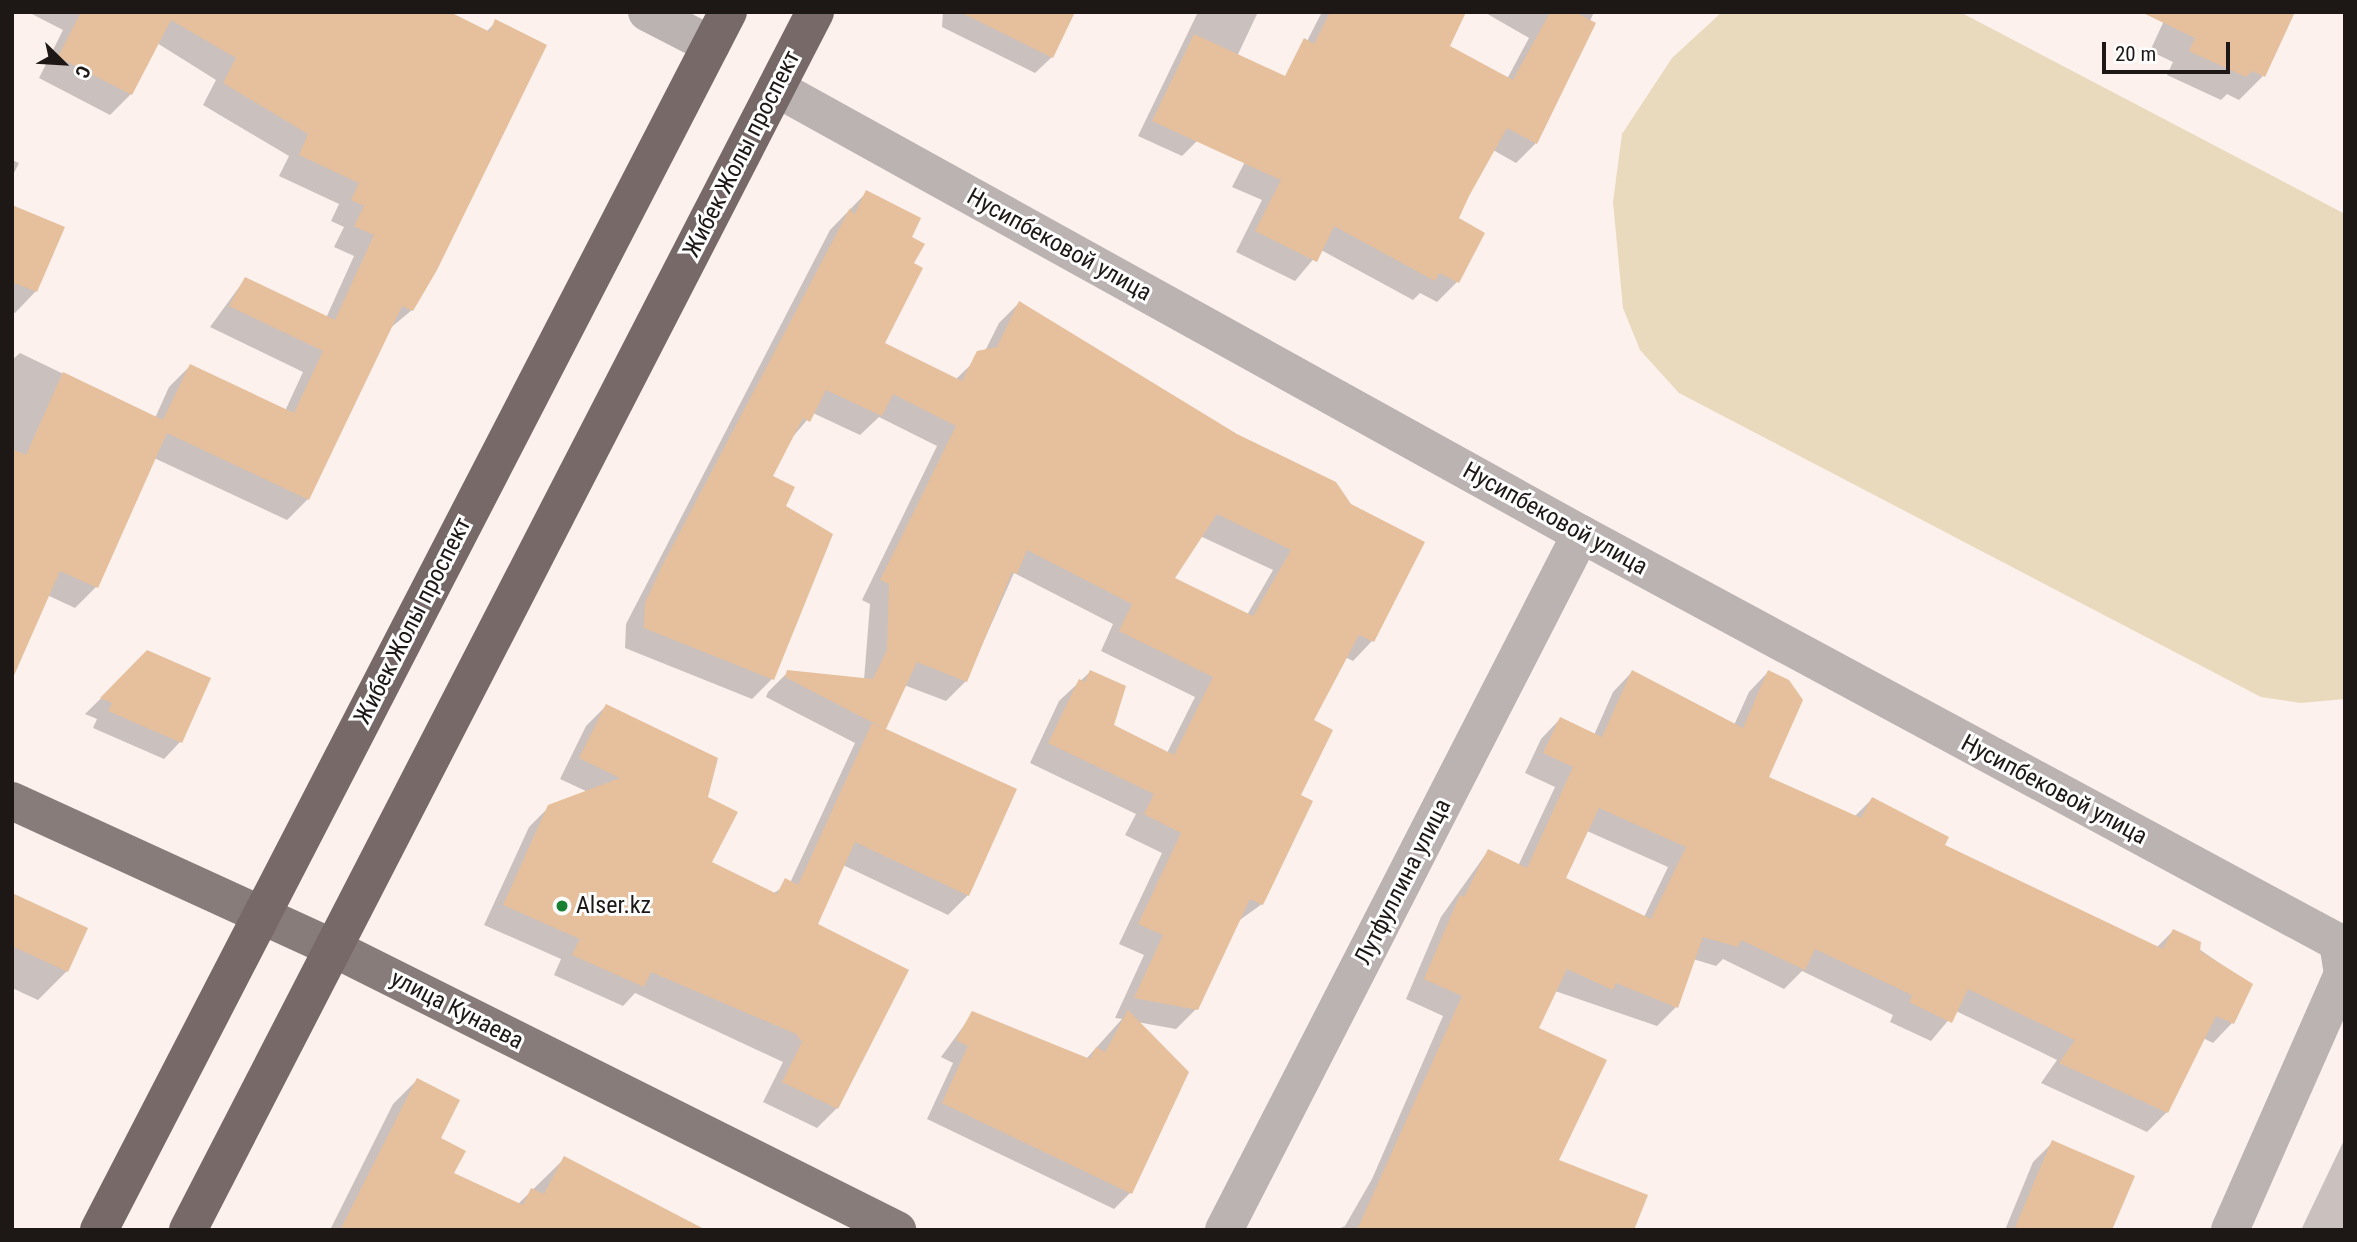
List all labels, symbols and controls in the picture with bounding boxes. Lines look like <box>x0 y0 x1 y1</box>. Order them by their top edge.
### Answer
north arrow <box>28 28 98 98</box>
scale bar <box>2105 28 2233 72</box>
text: 20 m <box>2115 42 2156 66</box>
street label: Жибек Жолы проспект <box>677 46 807 262</box>
text: С <box>70 62 95 81</box>
street label: Нусипбековой улица <box>962 182 1156 308</box>
street label: Нусипбековой улица <box>1458 456 1652 582</box>
street label: Жибек Жолы проспект <box>348 513 478 729</box>
street label: Нусипбековой улица <box>1956 729 2152 851</box>
street label: Лутфуллина улица <box>1349 794 1457 970</box>
place label: Alser.kz <box>576 892 651 920</box>
marker: Alser.kz <box>554 898 570 914</box>
street label: улица Кунаева <box>386 964 528 1056</box>

